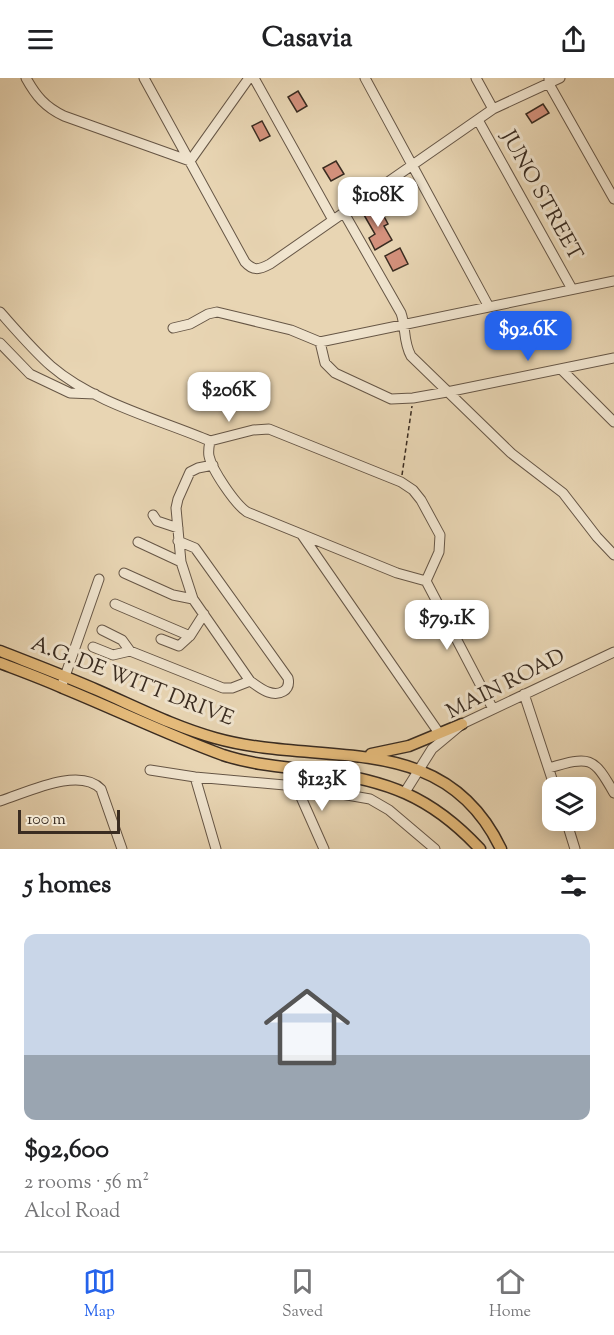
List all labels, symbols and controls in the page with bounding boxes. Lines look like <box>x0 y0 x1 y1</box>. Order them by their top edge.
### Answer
text: Casavia <box>262 20 352 59</box>
icon: menu <box>24 23 57 56</box>
icon: share <box>557 23 590 56</box>
street label: JUNO STREET <box>492 125 589 267</box>
pin: $108K <box>336 177 420 228</box>
text: $108K <box>352 182 404 211</box>
pin: $92.6K <box>479 311 577 362</box>
text: $92.6K <box>499 316 557 345</box>
pin: $206K <box>187 372 271 423</box>
text: $206K <box>201 377 257 406</box>
pin: $79.1K <box>398 600 496 651</box>
text: $79.1K <box>419 605 475 634</box>
street label: A.G. DE WITT DRIVE <box>26 629 238 735</box>
street label: MAIN ROAD <box>441 642 571 728</box>
pin: $123K <box>280 761 364 812</box>
text: $123K <box>297 766 347 795</box>
map controls <box>542 777 596 831</box>
button: layers <box>542 777 596 831</box>
scale bar <box>18 807 120 834</box>
text: 100 m <box>27 809 66 832</box>
text: 5 homes <box>24 867 111 904</box>
icon: filters <box>557 869 590 902</box>
icon: home <box>253 973 361 1081</box>
text: $92,600 <box>24 1132 109 1169</box>
text: 2 rooms · 56 m² <box>24 1169 149 1198</box>
text: Alcol Road <box>24 1198 120 1227</box>
tab: Map <box>83 1265 116 1324</box>
tab: Saved <box>282 1265 323 1324</box>
tab: Home <box>489 1265 531 1324</box>

